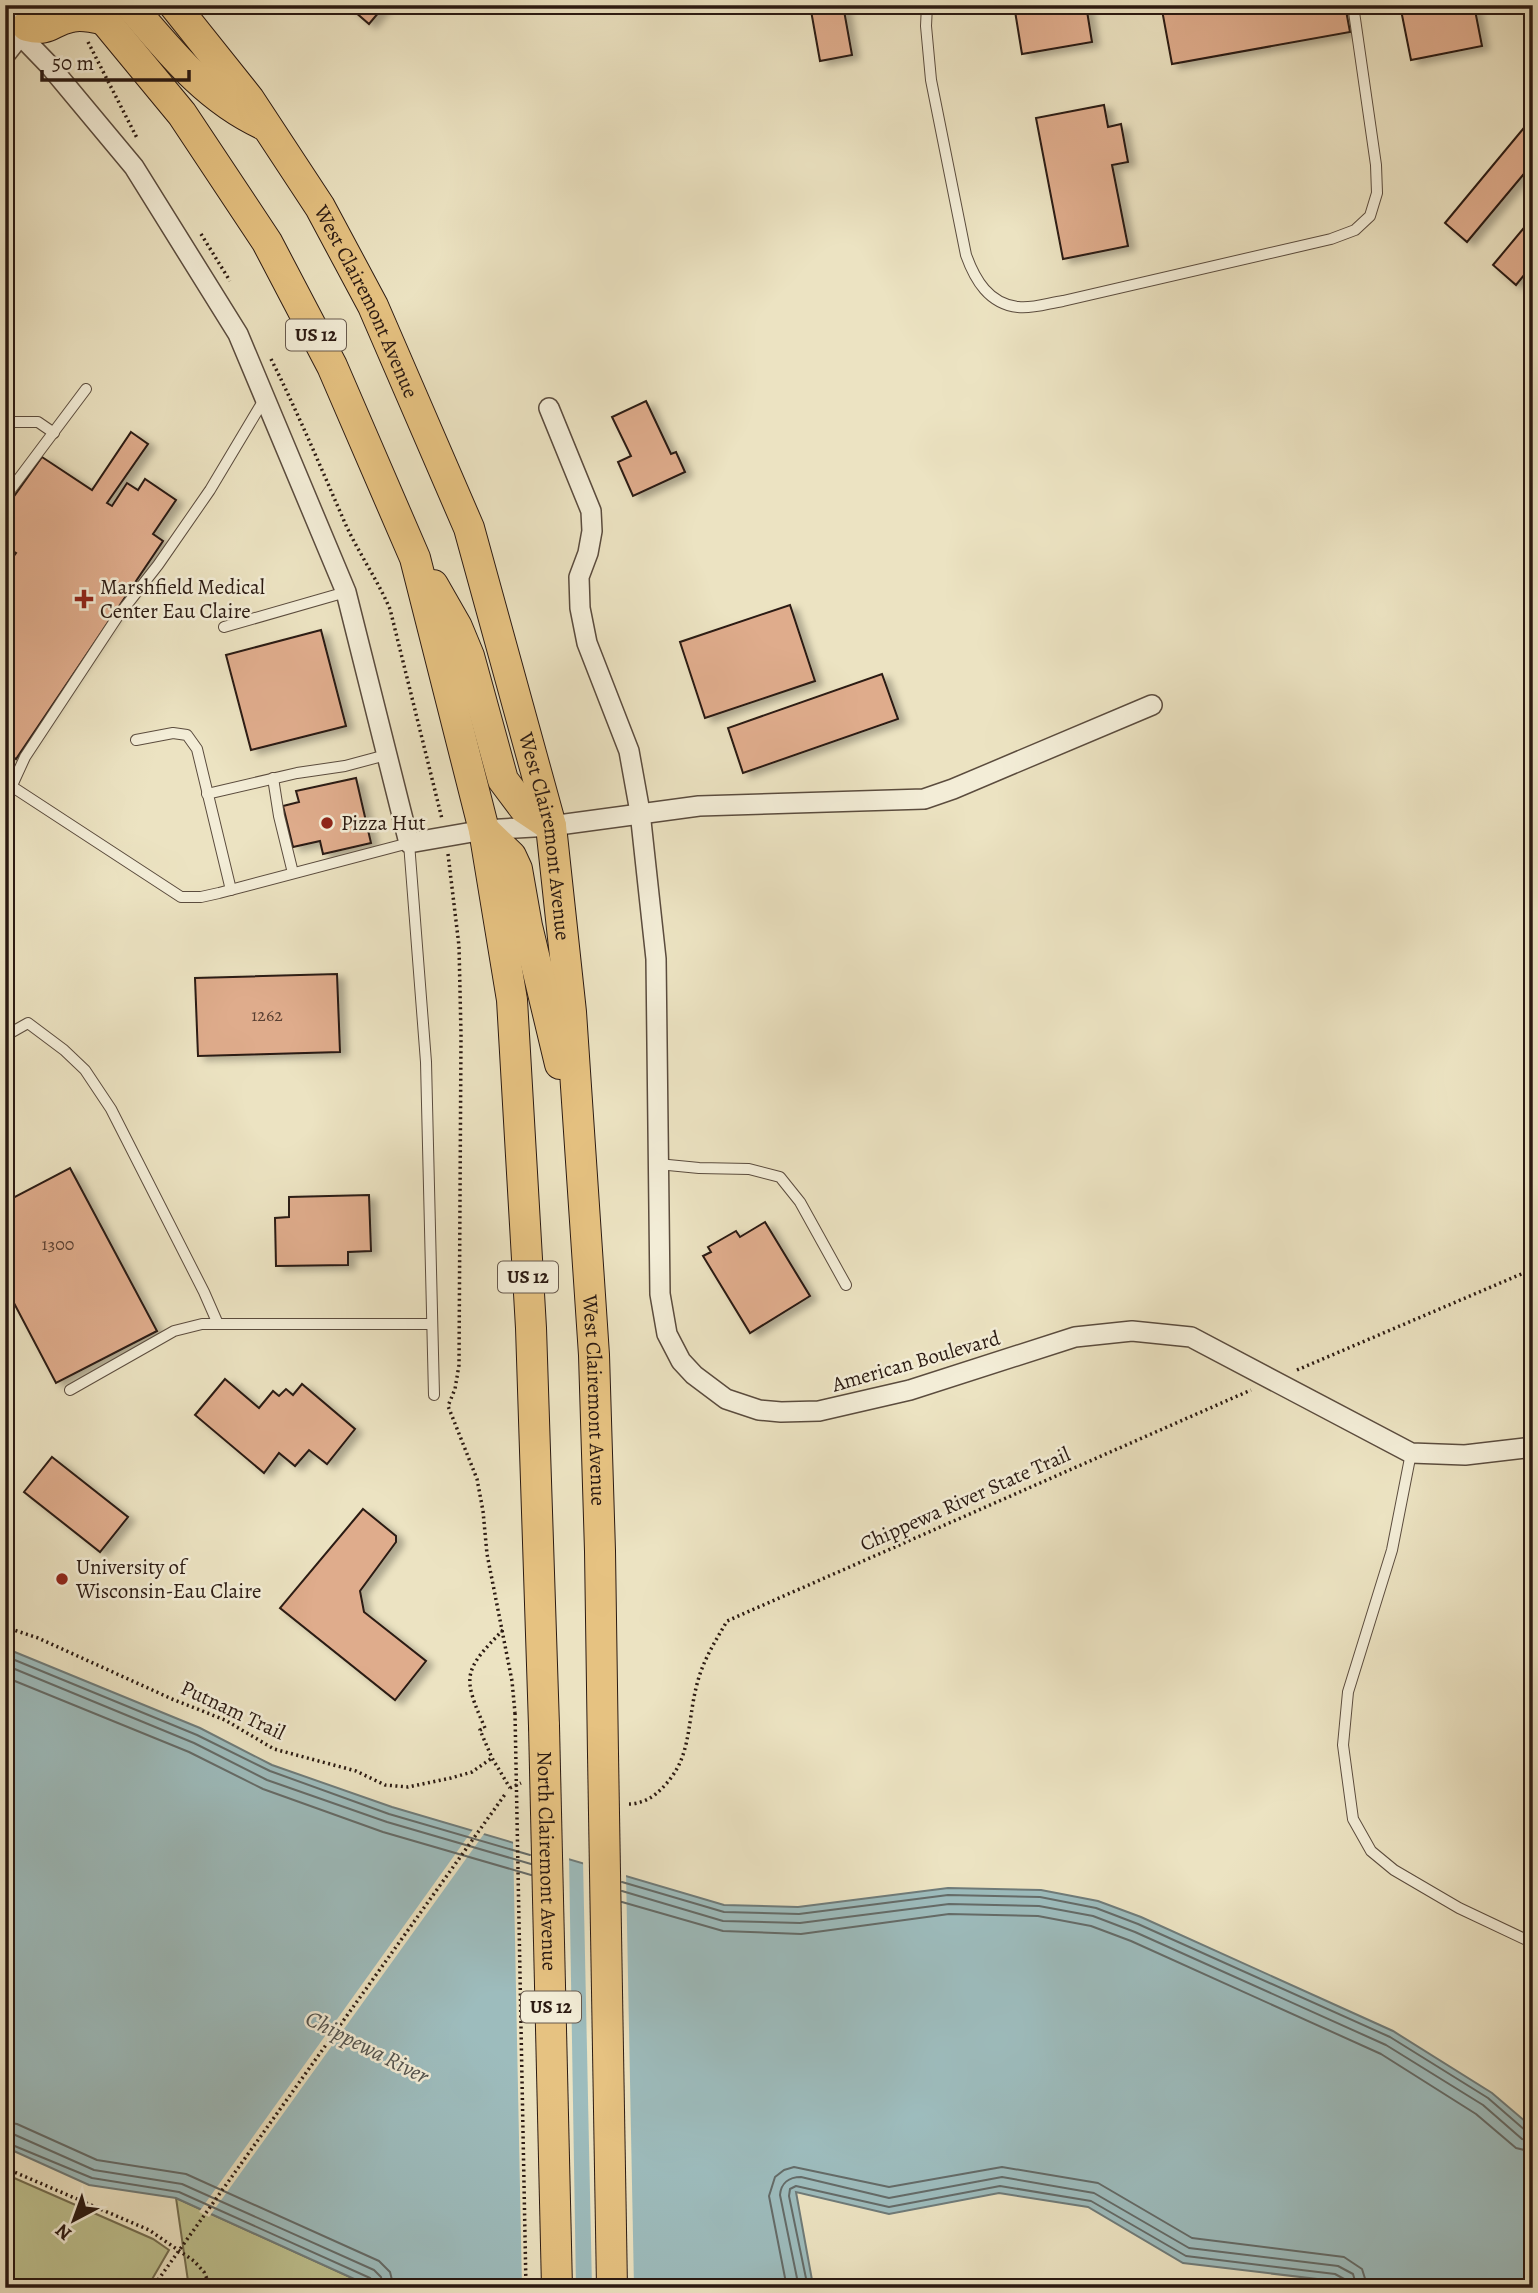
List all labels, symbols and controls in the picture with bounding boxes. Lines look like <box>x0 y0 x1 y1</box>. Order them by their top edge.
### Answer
scale bar <box>42 38 189 82</box>
text: 50 m <box>52 49 94 77</box>
street label: West Clairemont Avenue <box>307 199 425 402</box>
road number: US 12 <box>286 320 346 350</box>
place label: Marshfield Medical Center Eau Claire <box>100 573 265 625</box>
marker: Marshfield Medical Center Eau Claire <box>74 589 94 609</box>
street label: West Clairemont Avenue <box>512 728 577 942</box>
place label: Pizza Hut <box>341 809 426 837</box>
marker: Pizza Hut <box>319 815 335 831</box>
house number: 1262 <box>251 1003 283 1027</box>
house number: 1300 <box>42 1232 74 1256</box>
road number: US 12 <box>498 1261 558 1292</box>
street label: West Clairemont Avenue <box>576 1293 613 1507</box>
street label: American Boulevard <box>828 1323 1004 1399</box>
street label: Chippewa River State Trail <box>855 1440 1075 1558</box>
place label: University of Wisconsin-Eau Claire <box>75 1553 261 1605</box>
marker: University of Wisconsin-Eau Claire <box>54 1571 70 1587</box>
street label: Putnam Trail <box>176 1674 290 1746</box>
street label: North Clairemont Avenue <box>531 1751 564 1971</box>
road number: US 12 <box>521 1992 581 2022</box>
water label: Chippewa River <box>300 2003 435 2092</box>
north arrow <box>38 2184 108 2254</box>
text: N <box>50 2218 77 2246</box>

